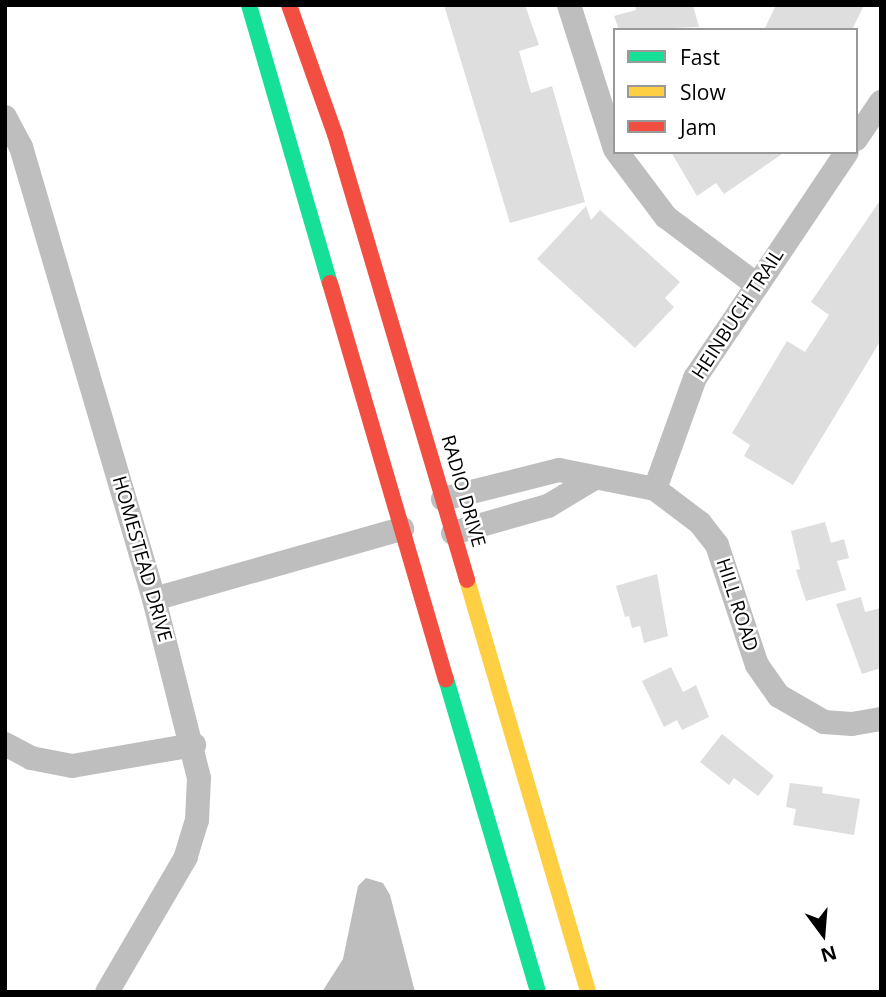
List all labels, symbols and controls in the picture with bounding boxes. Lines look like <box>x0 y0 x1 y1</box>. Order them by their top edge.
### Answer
legend <box>613 28 858 154</box>
text: Fast <box>680 43 720 71</box>
text: Slow <box>680 78 726 106</box>
text: Jam <box>680 113 717 141</box>
street label: HEINBUCH TRAIL <box>687 245 789 383</box>
street label: RADIO DRIVE <box>436 432 490 550</box>
street label: HOMESTEAD DRIVE <box>107 474 177 644</box>
street label: HILL ROAD <box>711 556 763 654</box>
north arrow <box>788 899 858 969</box>
text: N <box>818 940 840 969</box>

